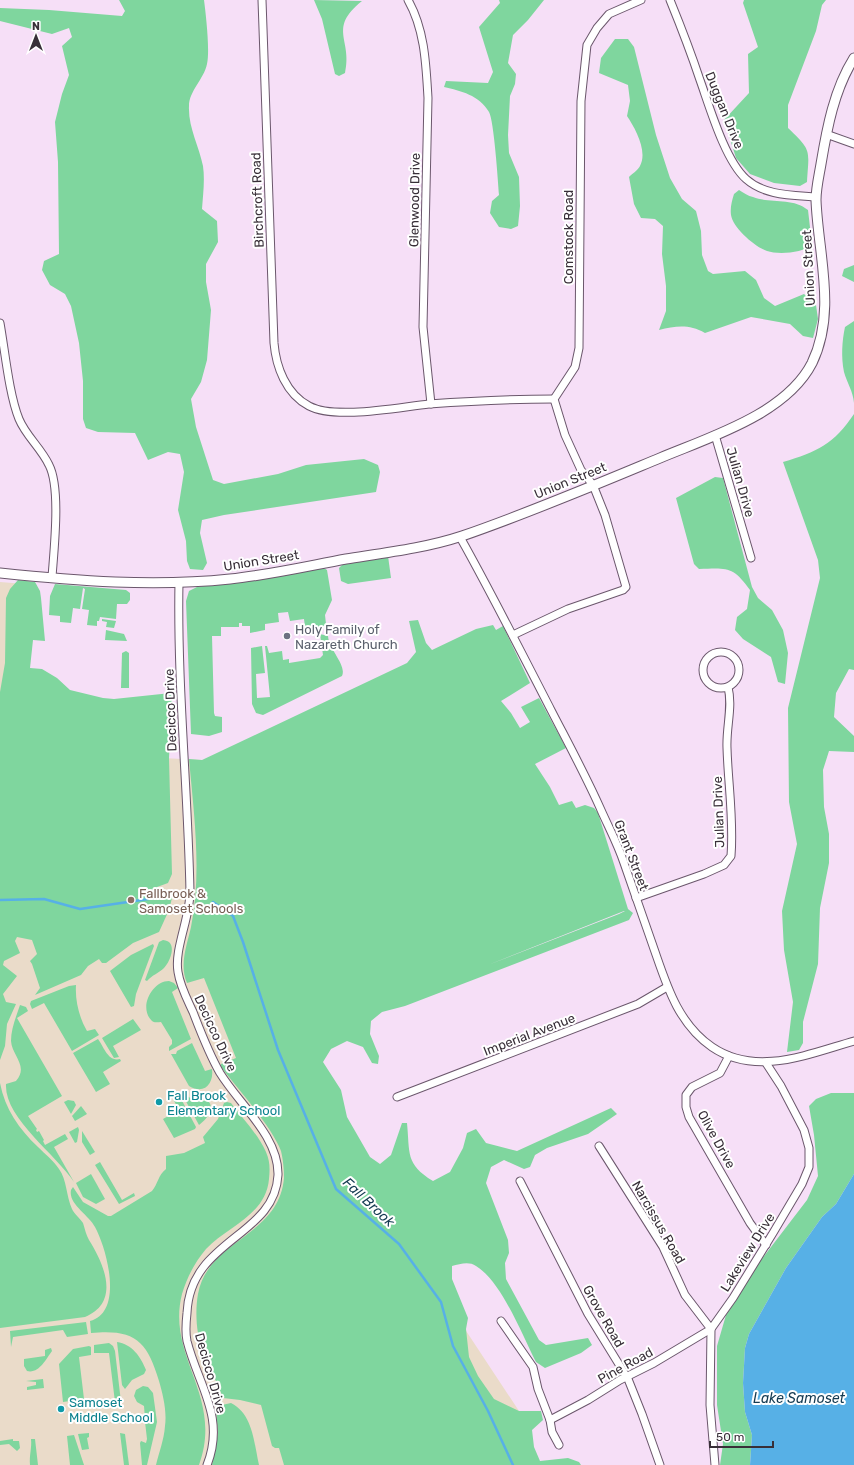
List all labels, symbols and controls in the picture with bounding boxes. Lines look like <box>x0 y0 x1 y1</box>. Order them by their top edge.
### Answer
north arrow <box>16 16 56 56</box>
text: N <box>32 20 40 33</box>
street label: Duggan Drive <box>701 69 747 151</box>
street label: Birchcroft Road <box>248 152 267 248</box>
street label: Glenwood Drive <box>406 153 423 247</box>
street label: Comstock Road <box>561 190 576 284</box>
street label: Union Street <box>799 230 818 306</box>
street label: Julian Drive <box>723 446 758 519</box>
street label: Union Street <box>532 459 608 502</box>
street label: Union Street <box>222 547 300 574</box>
place label: Holy Family of Nazareth Church <box>295 622 398 652</box>
marker: Holy Family of Nazareth Church <box>282 631 292 641</box>
street label: Decicco Drive <box>162 668 179 752</box>
street label: Julian Drive <box>710 776 727 848</box>
street label: Grant Street <box>611 818 652 893</box>
place label: Fallbrook & Samoset Schools <box>139 886 244 916</box>
marker: Fallbrook & Samoset Schools <box>126 895 136 905</box>
street label: Decicco Drive <box>191 993 240 1074</box>
street label: Imperial Avenue <box>481 1010 577 1059</box>
place label: Fall Brook Elementary School <box>167 1088 280 1118</box>
marker: Fall Brook Elementary School <box>154 1097 164 1107</box>
street label: Olive Drive <box>695 1108 739 1171</box>
water label: Fall Brook <box>339 1174 399 1231</box>
street label: Narcissus Road <box>629 1178 688 1266</box>
street label: Lakeview Drive <box>717 1210 778 1294</box>
street label: Grove Road <box>580 1283 627 1350</box>
street label: Decicco Drive <box>192 1331 229 1415</box>
street label: Pine Road <box>595 1344 655 1387</box>
water label: Lake Samoset <box>753 1390 846 1407</box>
place label: Samoset Middle School <box>69 1395 153 1425</box>
marker: Samoset Middle School <box>56 1404 66 1414</box>
scale bar <box>710 1423 773 1449</box>
text: 50 m <box>716 1430 744 1444</box>

